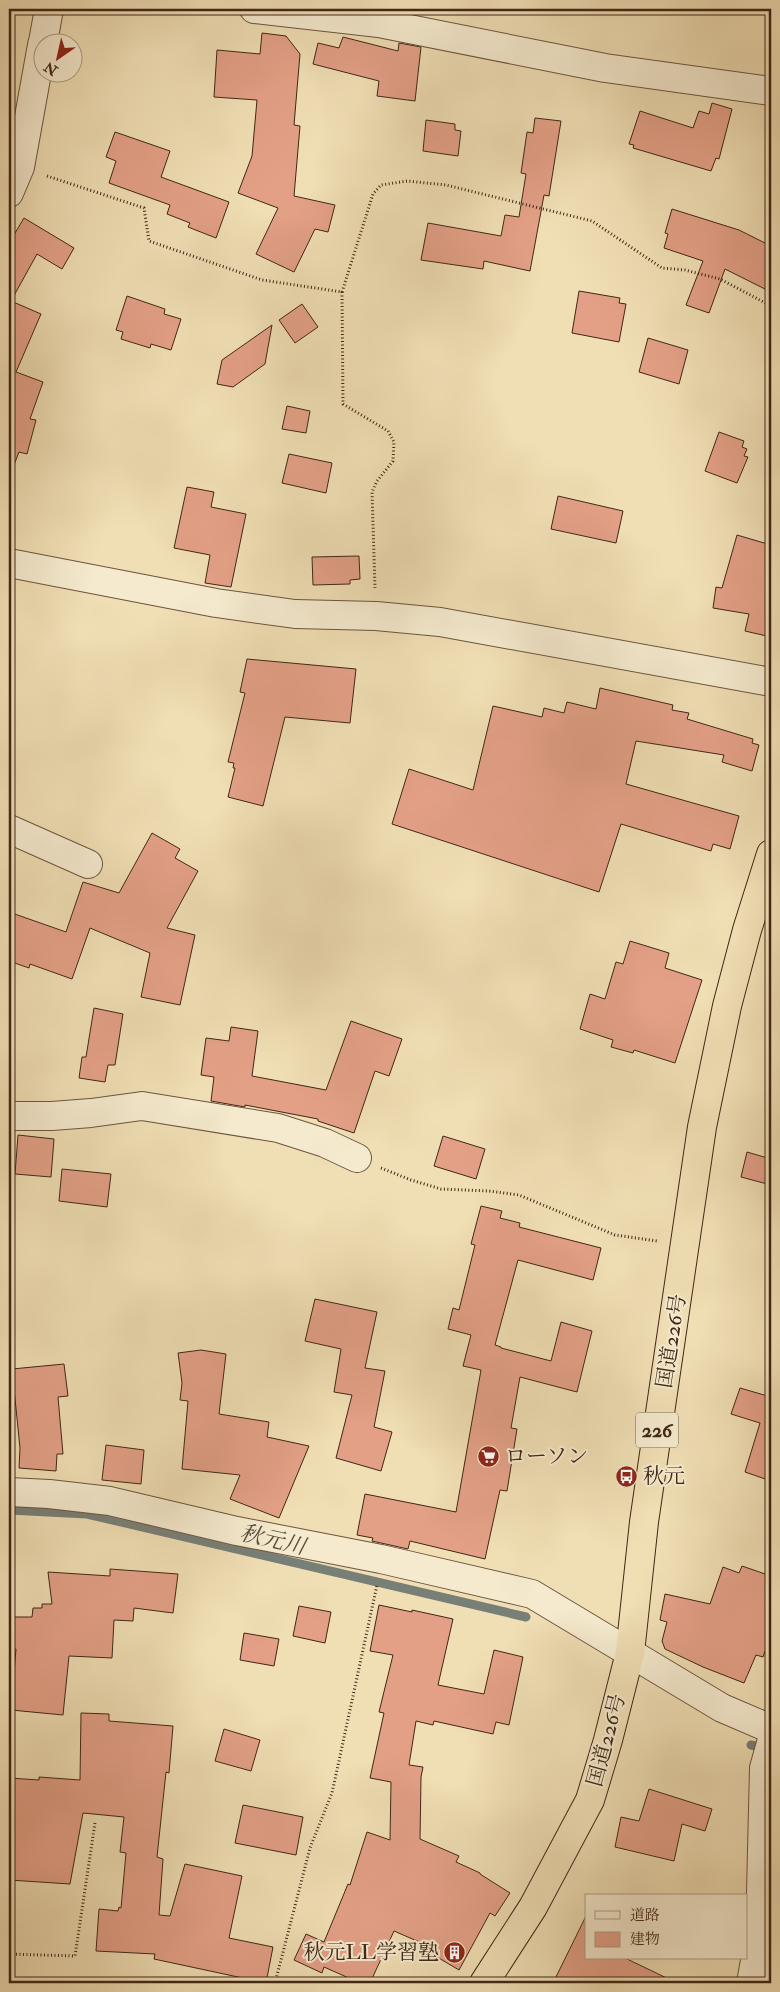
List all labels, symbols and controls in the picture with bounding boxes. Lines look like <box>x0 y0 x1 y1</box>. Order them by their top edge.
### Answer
north arrow <box>32 32 82 82</box>
text: N <box>41 58 62 79</box>
street label: 国道226号 <box>651 1292 692 1390</box>
road number: 226 <box>636 1412 678 1448</box>
place label: ローソン <box>505 1443 588 1470</box>
supermarket icon: ローソン <box>477 1444 501 1468</box>
place label: 秋元 <box>643 1463 685 1490</box>
bus stop icon: 秋元 <box>615 1464 639 1488</box>
water label: 秋元川 <box>237 1519 310 1561</box>
street label: 国道226号 <box>581 1691 632 1789</box>
legend <box>585 1894 748 1960</box>
text: 道路 <box>630 1906 660 1925</box>
text: 建物 <box>630 1930 660 1949</box>
place label: 秋元LL学習塾 <box>304 1939 439 1966</box>
building icon: 秋元LL学習塾 <box>443 1940 467 1964</box>

